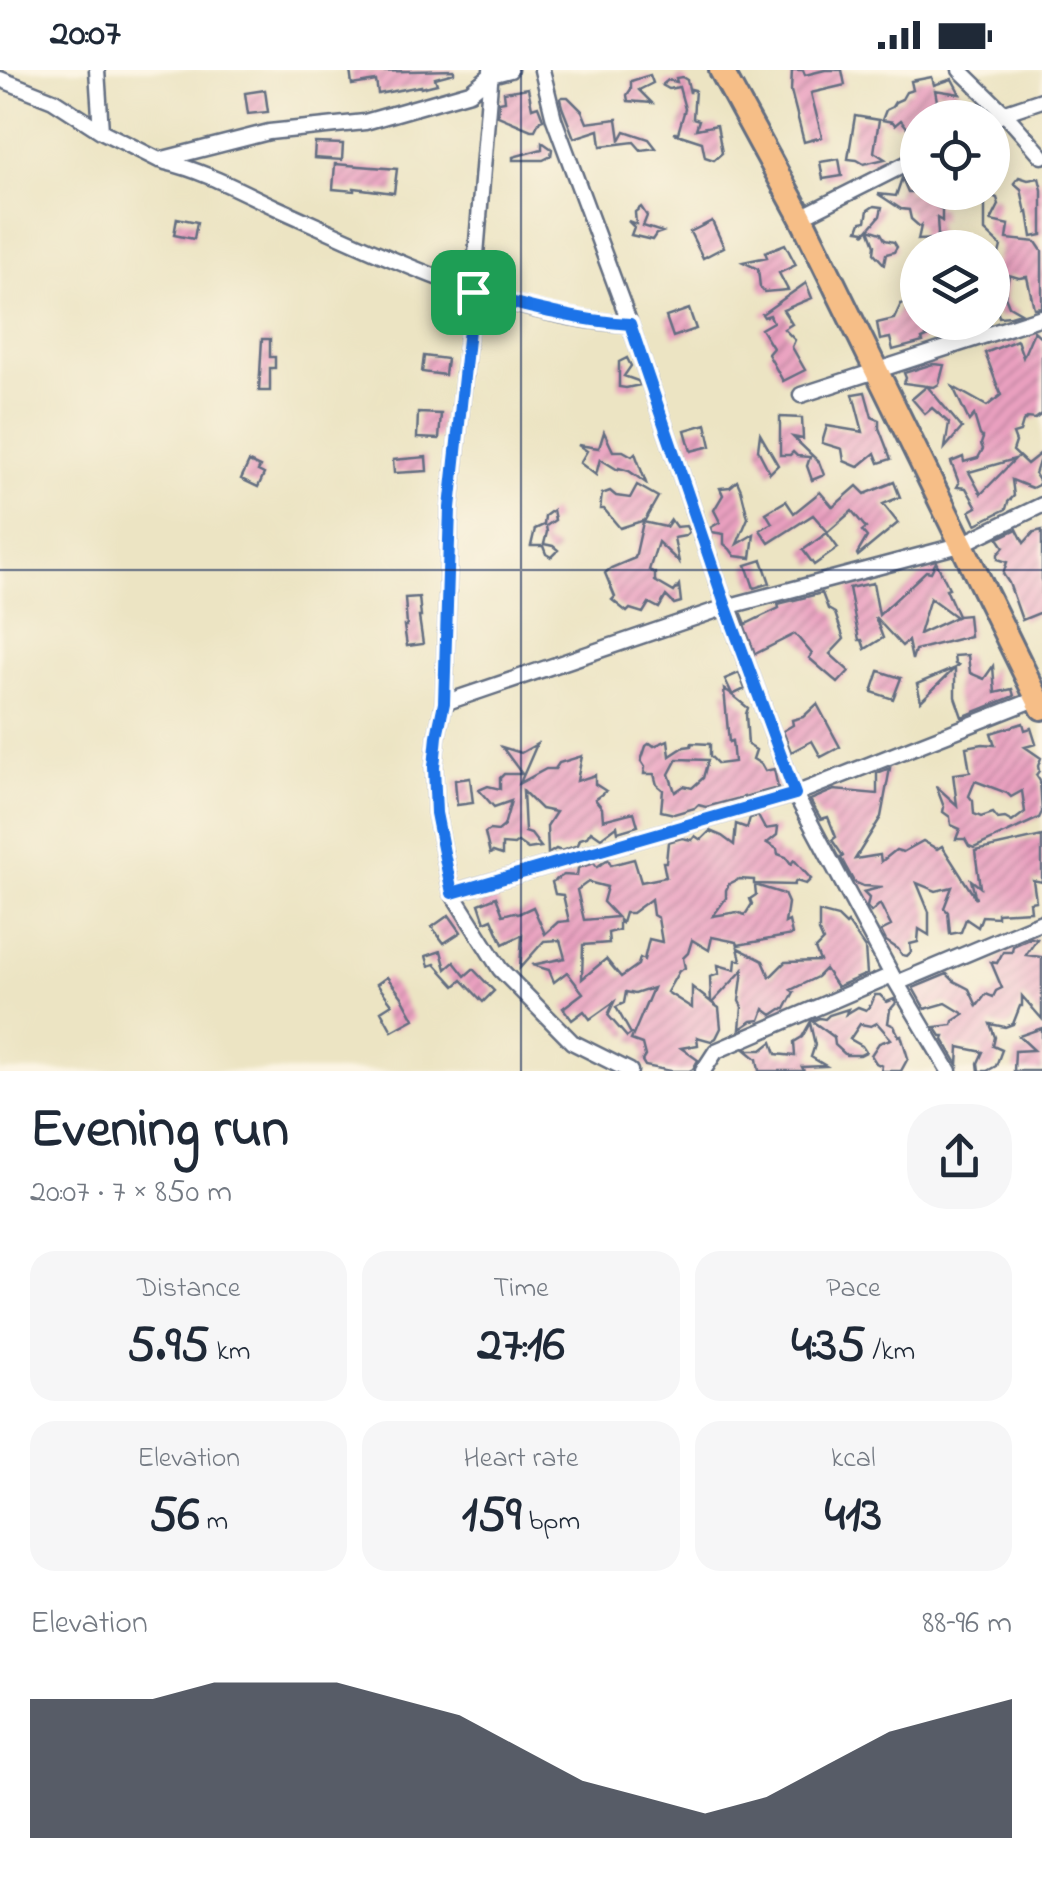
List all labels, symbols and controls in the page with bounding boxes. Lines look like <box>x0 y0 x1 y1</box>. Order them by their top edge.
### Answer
text: 20:07 <box>50 7 121 63</box>
map controls <box>900 100 1010 340</box>
button: locate <box>900 100 1010 210</box>
button: layers <box>900 230 1010 340</box>
pin <box>431 250 516 335</box>
icon: arrive <box>446 265 501 320</box>
text: Evening run <box>30 1092 289 1172</box>
button: share <box>907 1104 1012 1209</box>
text: 20:07 · 7 × 850 m <box>30 1170 232 1217</box>
text: Distance <box>137 1269 240 1310</box>
text: Time <box>493 1269 549 1310</box>
text: Pace <box>826 1269 881 1310</box>
text: 5.95 <box>127 1310 209 1383</box>
text: 27:16 <box>477 1310 565 1383</box>
text: 4:35 <box>791 1310 866 1383</box>
text: km <box>209 1332 250 1373</box>
text: /km <box>866 1332 915 1373</box>
text: Elevation <box>137 1439 240 1480</box>
text: Heart rate <box>464 1439 578 1480</box>
text: kcal <box>831 1439 876 1480</box>
text: 56 <box>149 1480 200 1553</box>
text: 159 <box>462 1480 521 1553</box>
text: 413 <box>825 1480 882 1553</box>
text: m <box>200 1502 228 1543</box>
text: bpm <box>521 1502 580 1543</box>
text: Elevation <box>30 1601 148 1648</box>
text: 88–96 m <box>922 1601 1012 1648</box>

